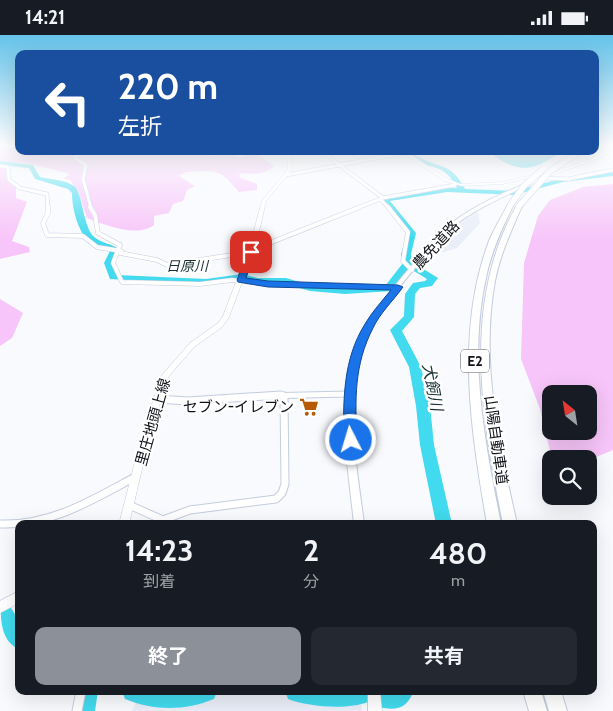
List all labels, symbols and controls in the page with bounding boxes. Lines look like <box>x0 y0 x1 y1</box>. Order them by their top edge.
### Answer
text: 14:21 <box>25 6 65 29</box>
text: 220 m <box>118 65 218 108</box>
icon: left <box>35 70 100 135</box>
text: 左折 <box>118 113 162 140</box>
street label: 農免道路 <box>409 217 463 273</box>
pin <box>230 231 272 273</box>
icon: arrive <box>237 238 265 266</box>
water label: 日原川 <box>166 257 210 275</box>
road number: E2 <box>461 349 489 373</box>
water label: 犬飼川 <box>419 362 447 414</box>
street label: 里庄地頭上線 <box>132 376 174 468</box>
north arrow <box>542 385 598 440</box>
map controls <box>542 385 597 505</box>
street label: 山陽自動車道 <box>481 394 511 486</box>
supermarket icon: セブン-イレブン <box>298 396 320 418</box>
place label: セブン-イレブン <box>183 398 294 416</box>
position arrow <box>324 413 376 465</box>
button: search <box>542 450 597 505</box>
text: 14:23 <box>125 532 193 569</box>
text: 2 <box>303 532 319 569</box>
text: 480 <box>429 535 487 572</box>
text: m <box>451 571 465 590</box>
text: 到着 <box>143 572 175 591</box>
text: 分 <box>303 572 319 591</box>
button: 終了 <box>35 627 301 685</box>
button: 共有 <box>311 627 577 685</box>

